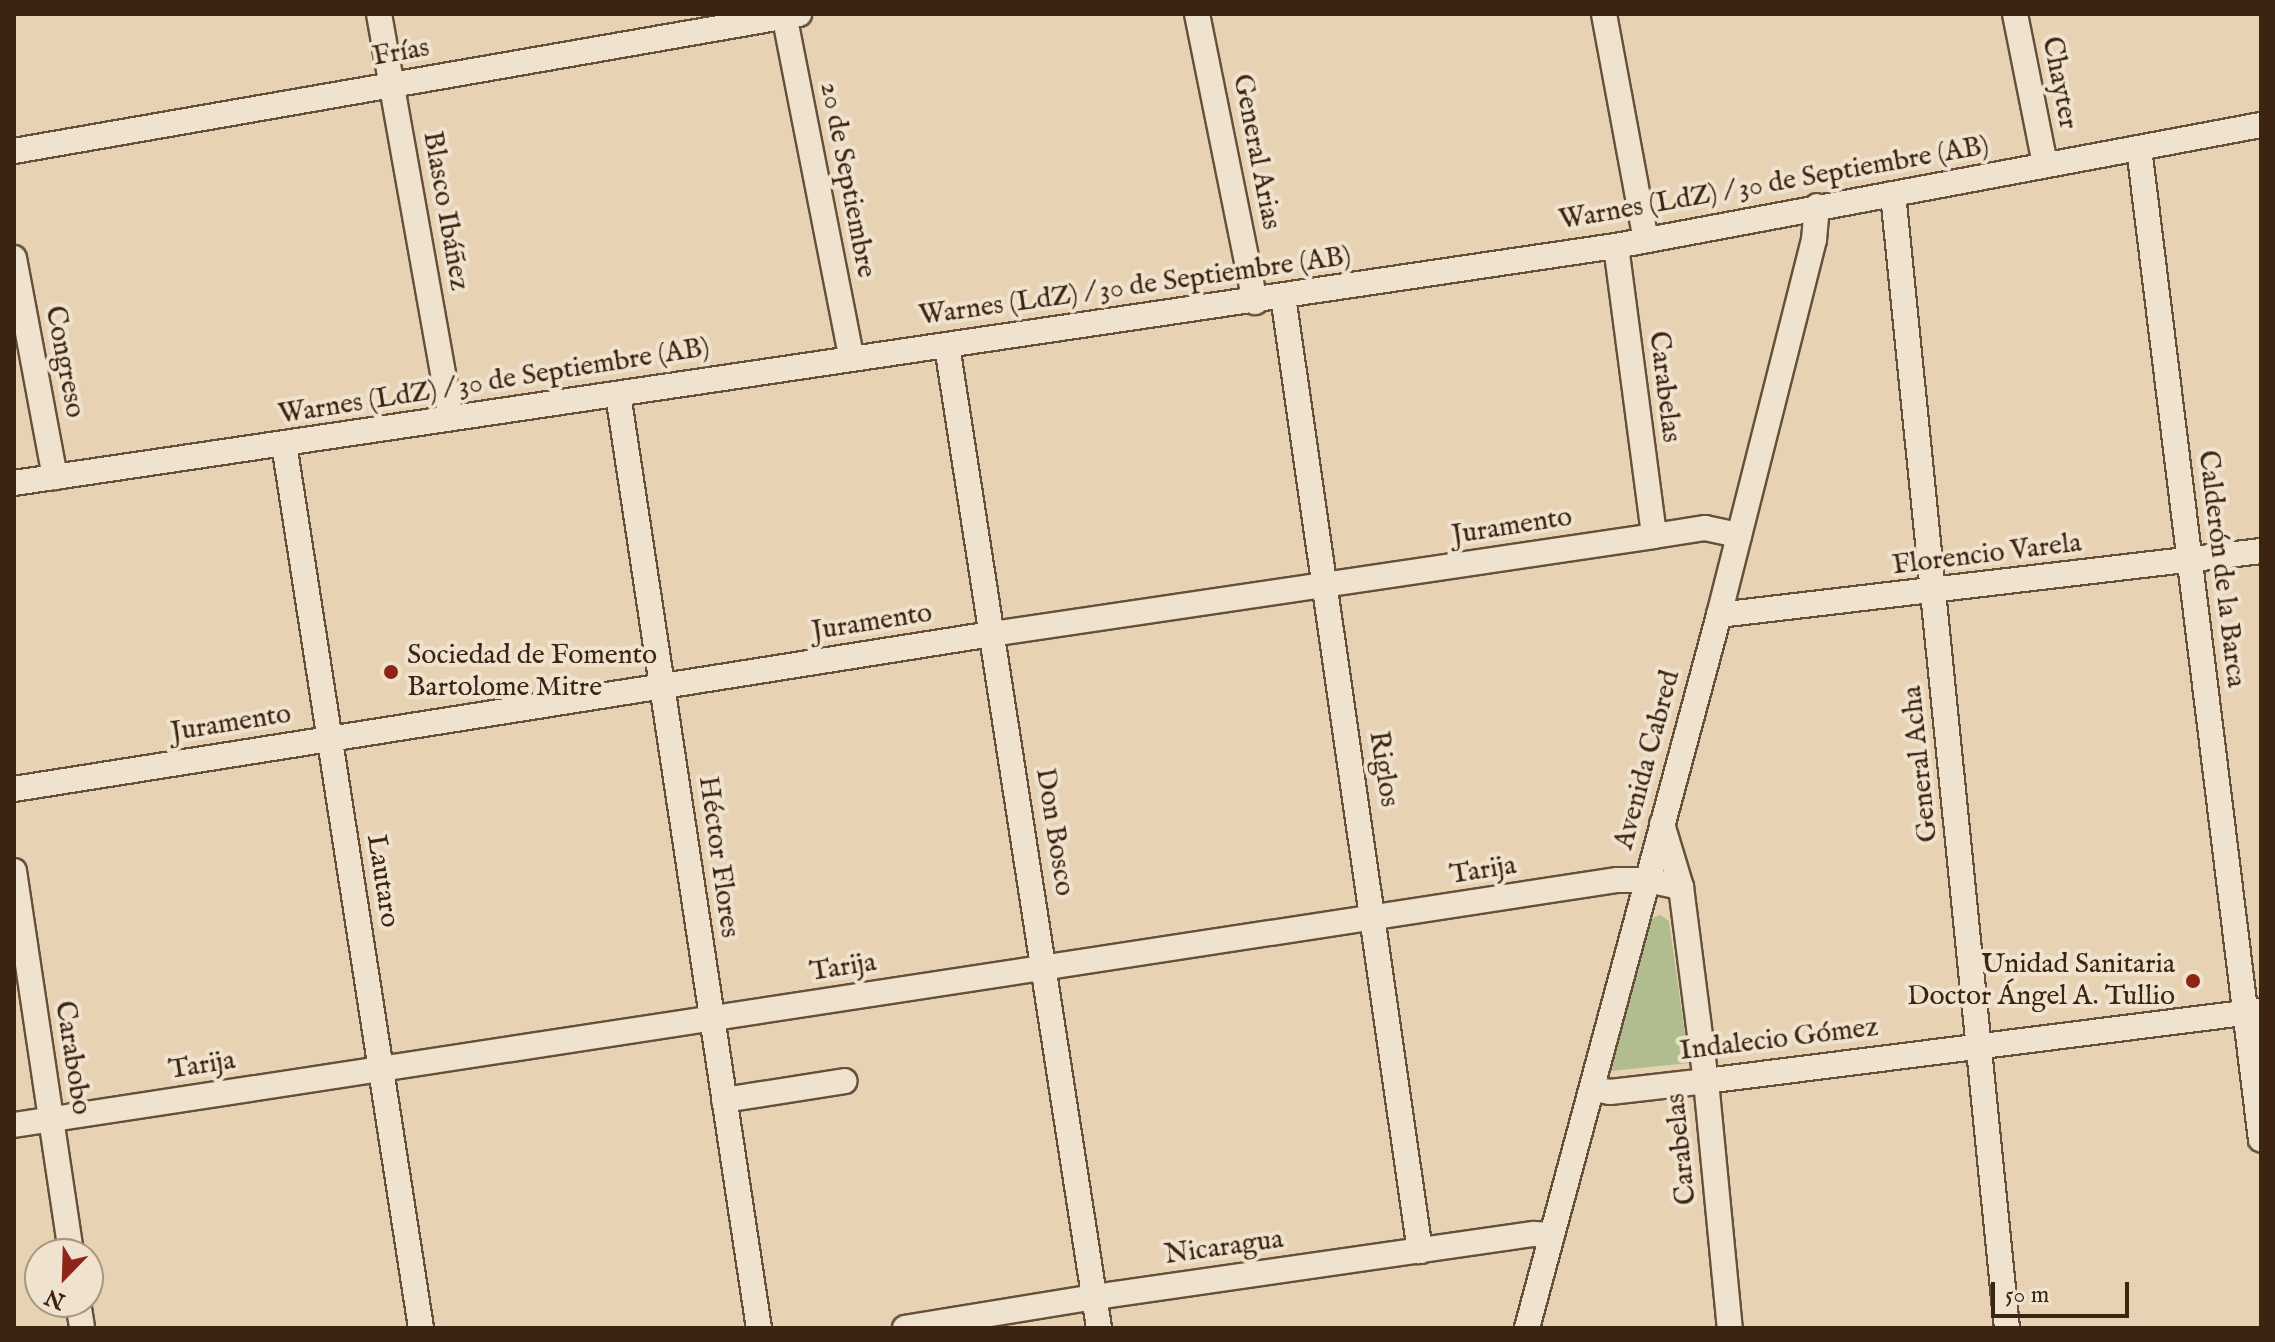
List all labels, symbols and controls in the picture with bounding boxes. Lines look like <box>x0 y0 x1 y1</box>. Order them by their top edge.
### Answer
street label: Frías <box>370 31 432 75</box>
street label: Chayter <box>2034 34 2084 132</box>
street label: General Arias <box>1224 71 1288 233</box>
street label: 20 de Septiembre <box>812 79 882 281</box>
street label: Blasco Ibáñez <box>414 129 476 293</box>
street label: Warnes (LdZ) / 30 de Septiembre (AB) <box>1557 130 1991 238</box>
street label: Warnes (LdZ) / 30 de Septiembre (AB) <box>917 240 1353 334</box>
street label: Congreso <box>37 303 91 421</box>
street label: Carabelas <box>1641 329 1687 445</box>
street label: Warnes (LdZ) / 30 de Septiembre (AB) <box>276 331 712 433</box>
street label: Calderón de la Barca <box>2190 449 2252 689</box>
street label: Juramento <box>1449 501 1575 553</box>
street label: Florencio Varela <box>1890 527 2084 583</box>
street label: Juramento <box>809 597 935 649</box>
place label: Sociedad de Fomento Bartolome Mitre <box>407 639 657 705</box>
marker: Sociedad de Fomento Bartolome Mitre <box>382 663 400 681</box>
street label: Avenida Cabred <box>1608 667 1688 853</box>
street label: General Acha <box>1896 684 1946 844</box>
street label: Juramento <box>168 698 294 750</box>
street label: Riglos <box>1360 729 1406 809</box>
street label: Don Bosco <box>1027 766 1081 898</box>
street label: Héctor Flores <box>690 774 746 940</box>
street label: Lautaro <box>358 832 406 930</box>
street label: Tarija <box>1447 849 1519 893</box>
street label: Tarija <box>807 946 879 990</box>
place label: Unidad Sanitaria Doctor Ángel A. Tullio <box>1907 948 2175 1014</box>
marker: Unidad Sanitaria Doctor Ángel A. Tullio <box>2182 970 2204 992</box>
street label: Carabobo <box>46 999 98 1117</box>
street label: Indalecio Gómez <box>1678 1011 1880 1069</box>
street label: Tarija <box>166 1044 238 1088</box>
street label: Carabelas <box>1659 1092 1705 1206</box>
street label: Nicaragua <box>1162 1223 1286 1273</box>
north arrow <box>24 1238 104 1318</box>
scale bar <box>1995 1266 2133 1316</box>
text: 50 m <box>2005 1280 2049 1311</box>
text: N <box>41 1282 70 1315</box>

